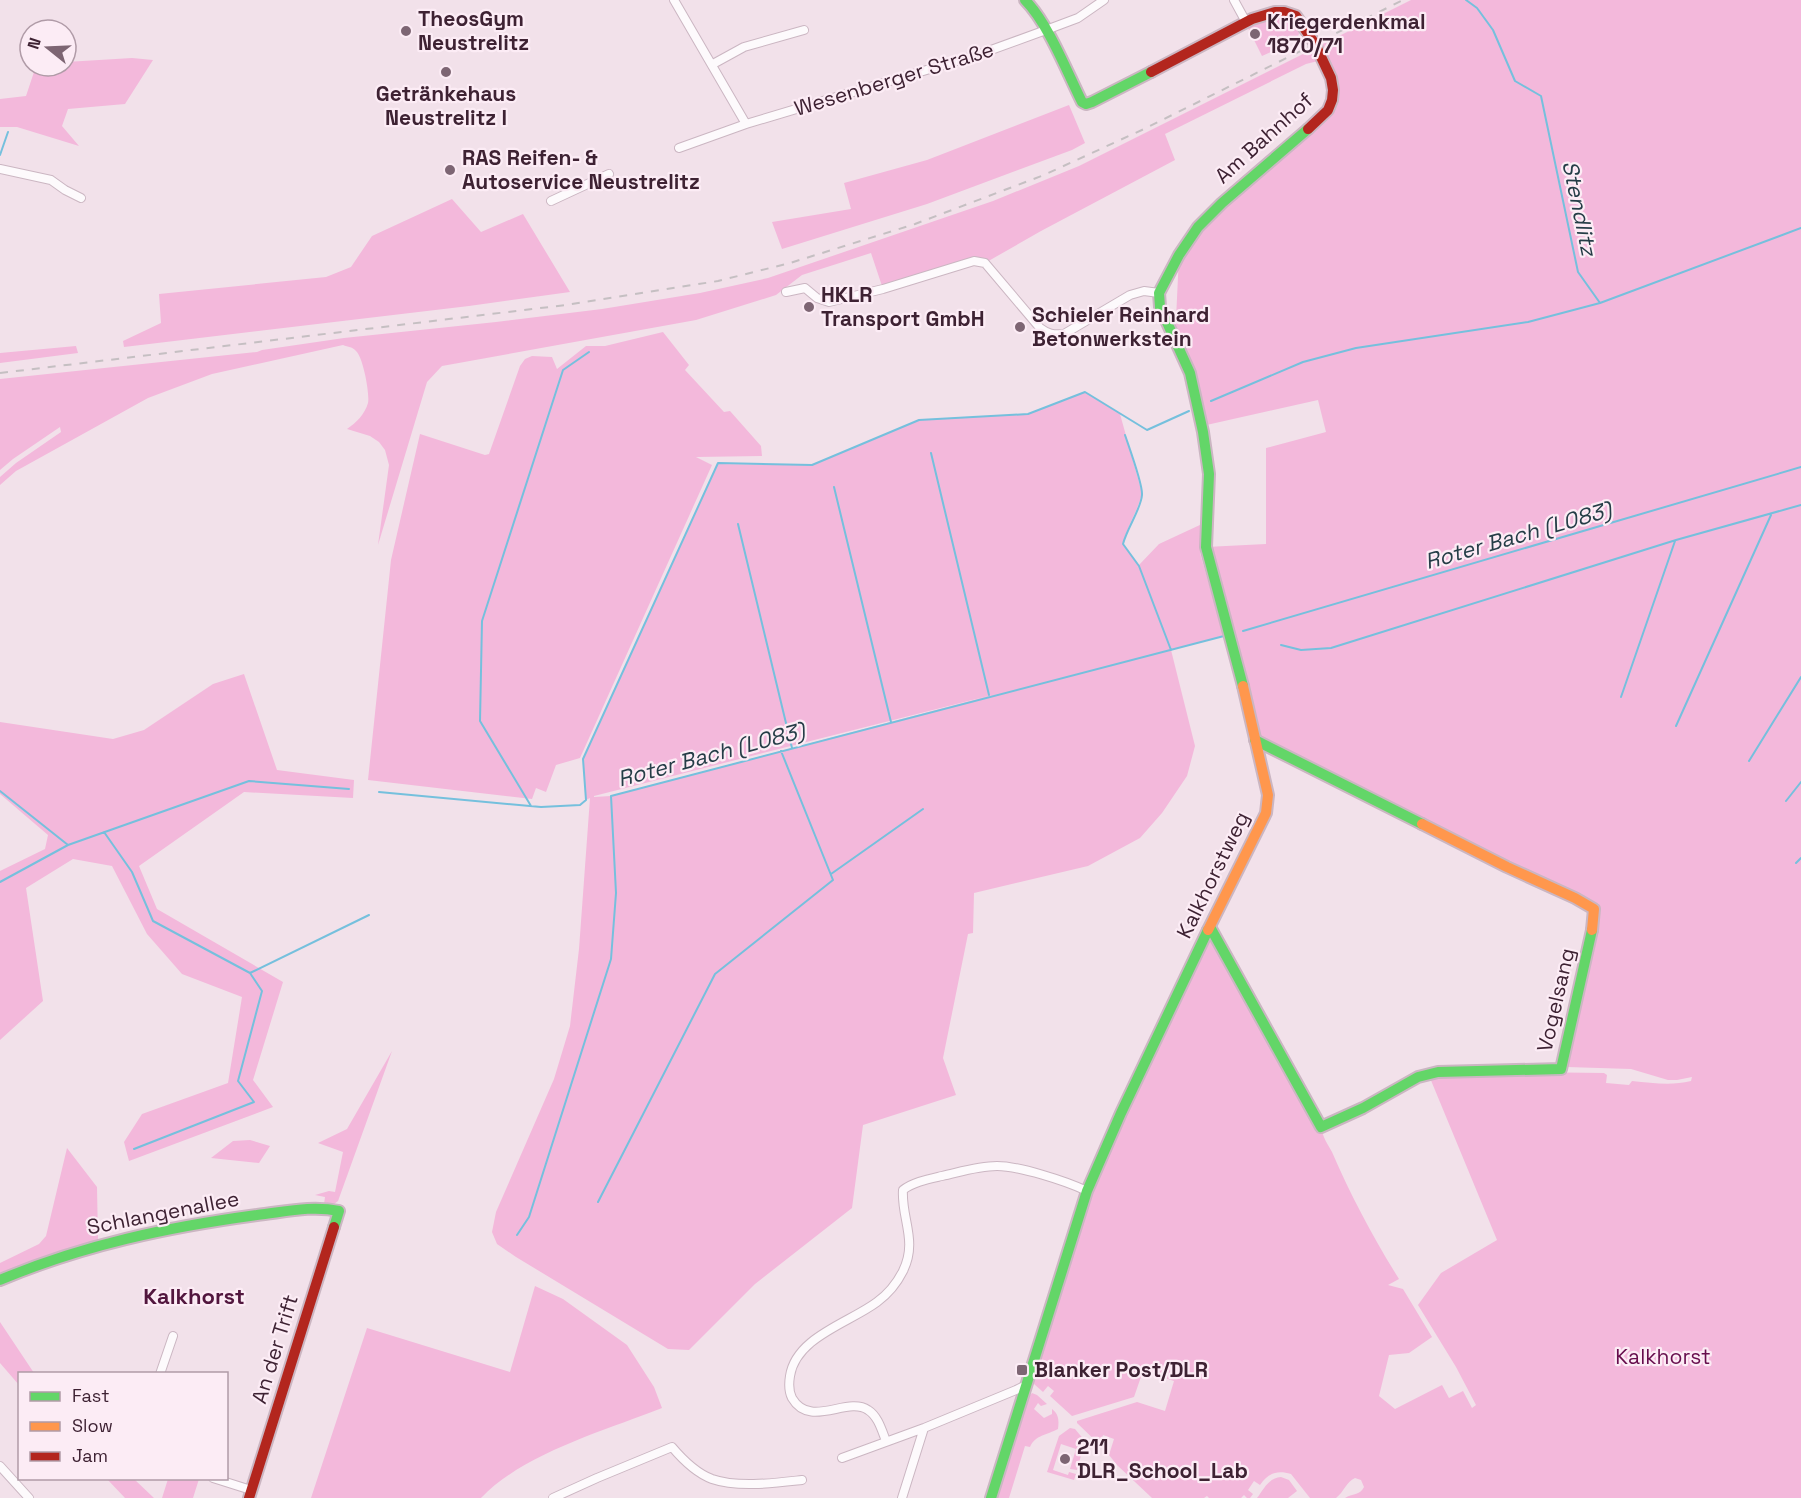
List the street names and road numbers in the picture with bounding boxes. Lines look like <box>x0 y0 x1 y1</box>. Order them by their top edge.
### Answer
street label: Wesenberger Straße <box>791 35 997 122</box>
street label: Am Bahnhof <box>1209 86 1318 189</box>
street label: Kalkhorstweg <box>1170 807 1255 943</box>
street label: Vogelsang <box>1530 945 1581 1054</box>
street label: Schlangenallee <box>85 1185 241 1240</box>
street label: An der Trift <box>245 1291 304 1407</box>

